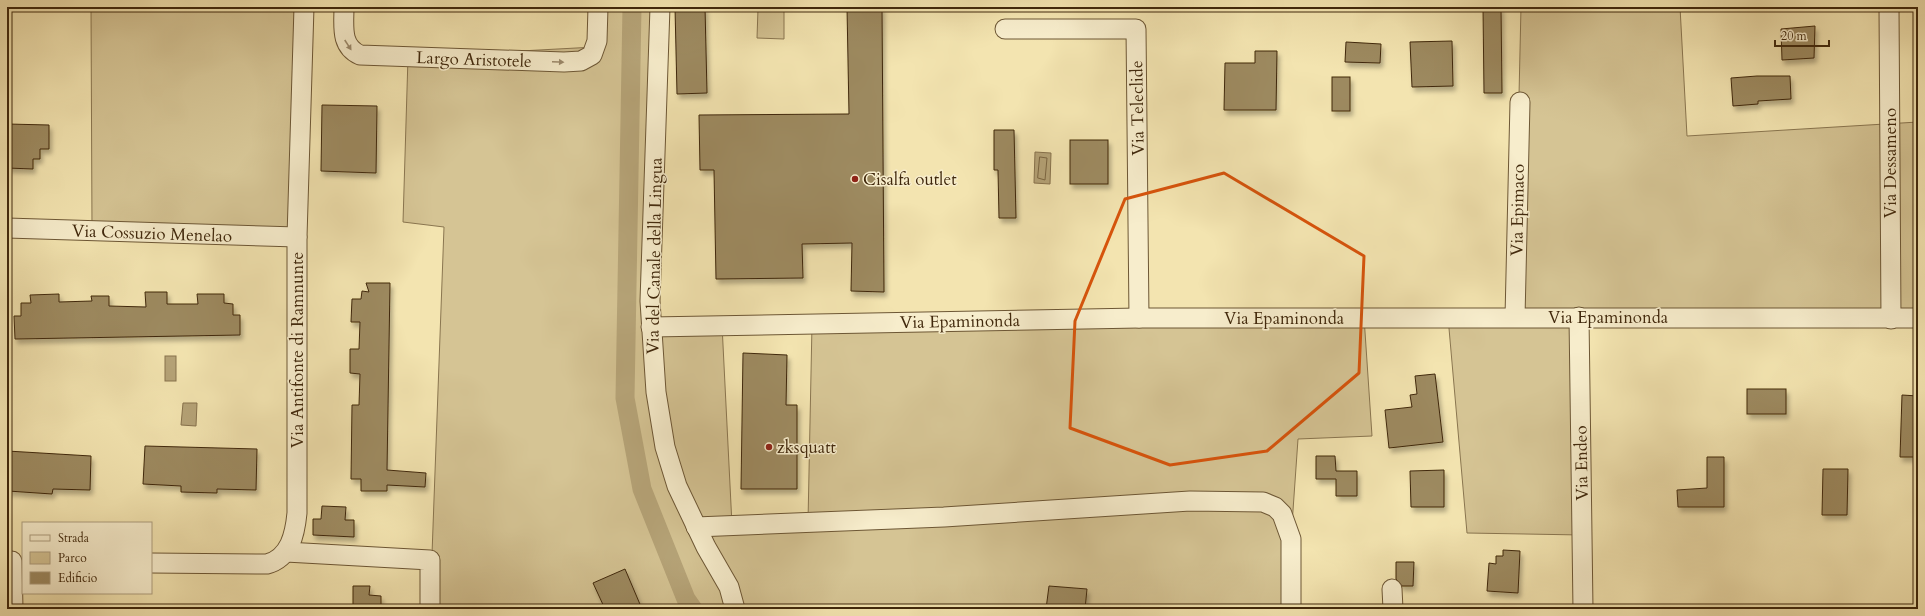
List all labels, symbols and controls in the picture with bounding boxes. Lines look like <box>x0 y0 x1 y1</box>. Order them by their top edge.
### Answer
scale bar <box>1775 22 1829 48</box>
text: 20 m <box>1781 28 1808 44</box>
one-way arrow <box>345 39 352 50</box>
street label: Largo Aristotele <box>416 46 532 73</box>
one-way arrow <box>552 59 565 65</box>
street label: Via Teleclide <box>1125 60 1150 156</box>
street label: Via Dessameno <box>1879 108 1902 218</box>
street label: Via del Canale della Lingua <box>641 157 668 355</box>
street label: Via Epimaco <box>1505 164 1530 256</box>
place label: Cisalfa outlet <box>863 168 957 191</box>
marker: Cisalfa outlet <box>850 174 860 184</box>
street label: Via Cossuzio Menelao <box>72 219 232 248</box>
street label: Via Antifonte di Ramnunte <box>286 252 309 448</box>
street label: Via Epaminonda <box>1548 306 1669 329</box>
street label: Via Epaminonda <box>1224 307 1345 330</box>
street label: Via Epaminonda <box>900 309 1021 334</box>
street label: Via Endeo <box>1569 425 1594 501</box>
place label: zksquatt <box>777 436 837 459</box>
marker: zksquatt <box>764 442 774 452</box>
legend <box>22 522 152 594</box>
text: Strada <box>58 530 90 546</box>
text: Parco <box>58 550 87 566</box>
text: Edificio <box>58 570 98 586</box>

